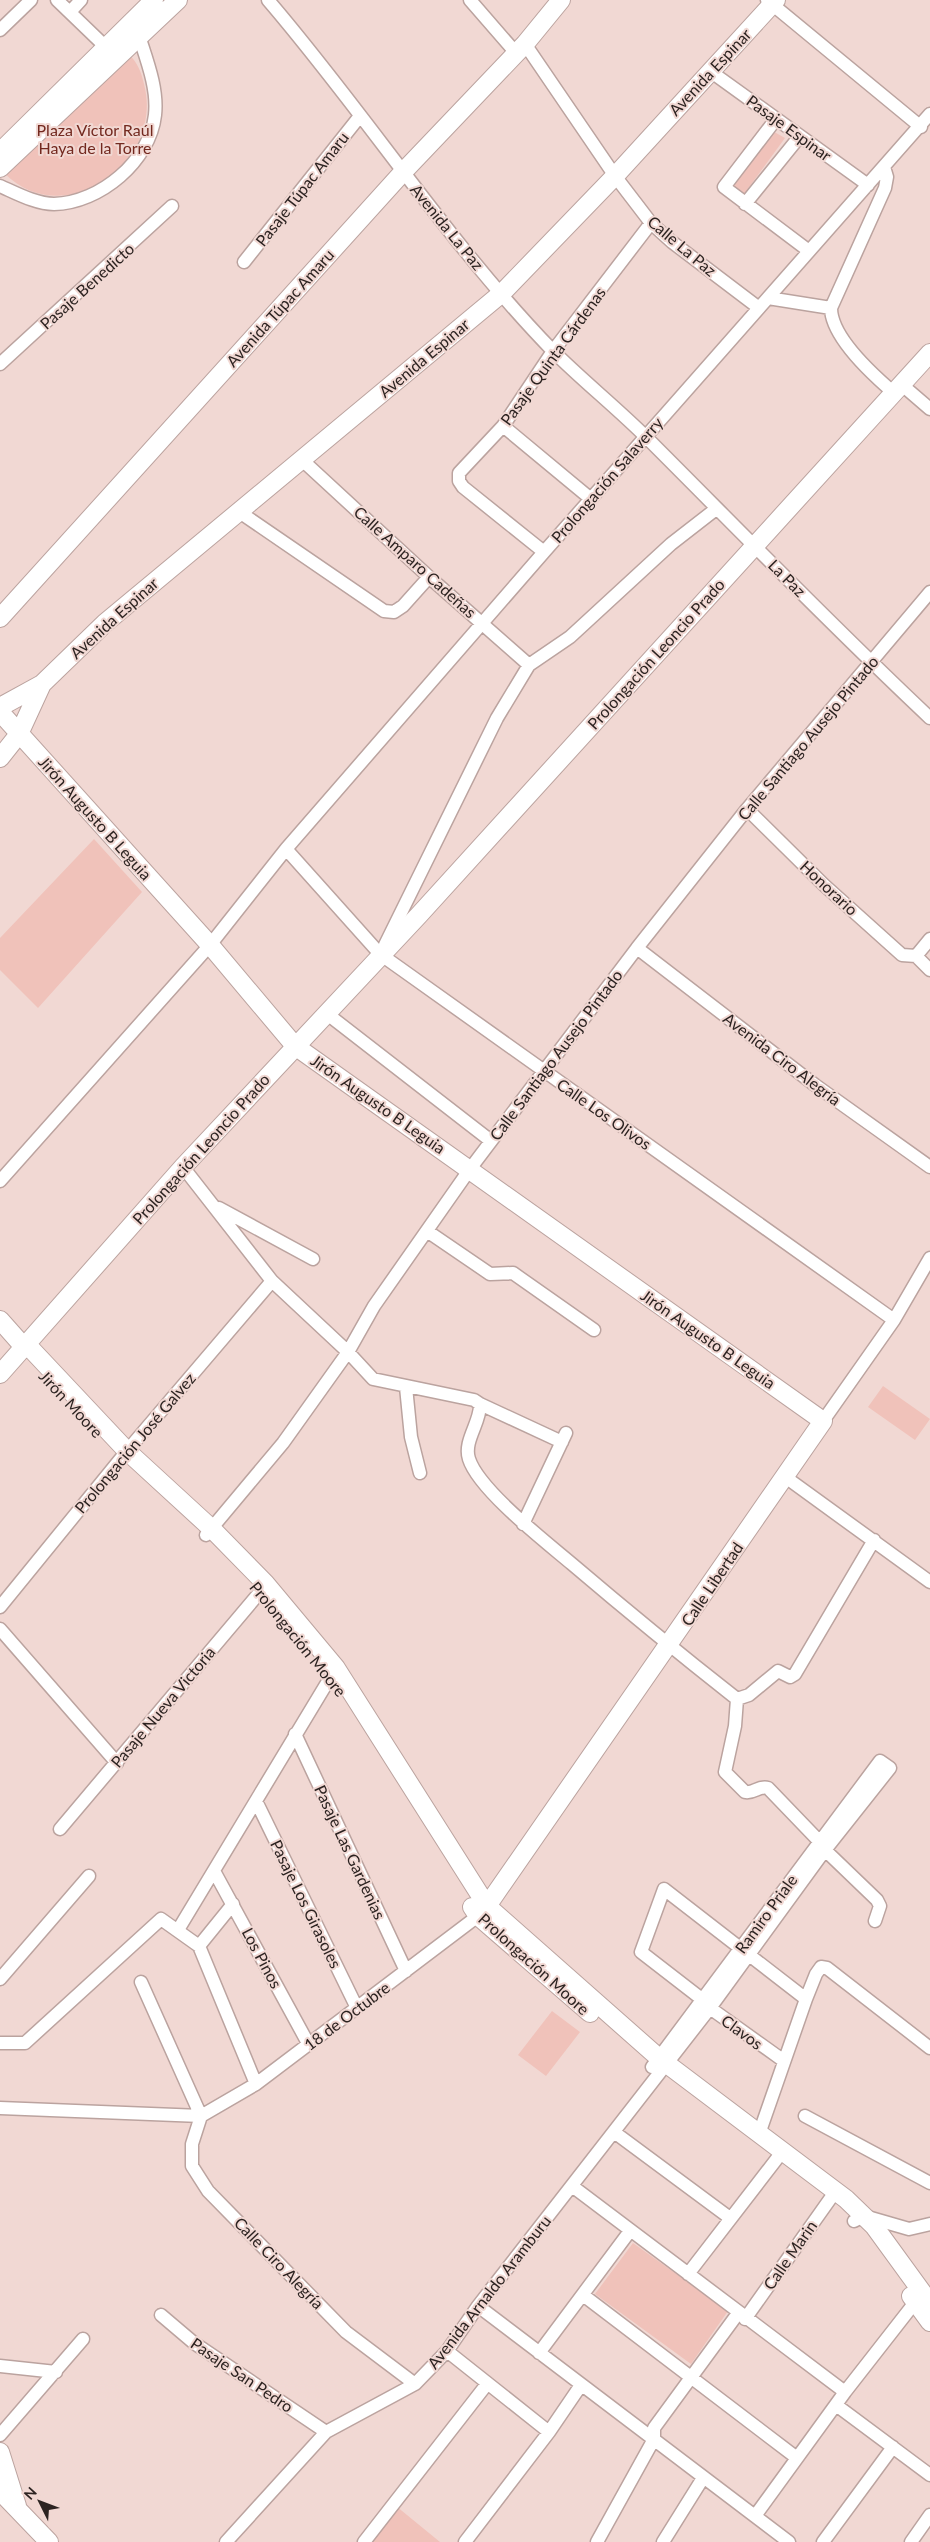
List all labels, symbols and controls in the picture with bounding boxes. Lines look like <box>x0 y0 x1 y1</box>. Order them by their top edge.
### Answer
street label: Avenida Espinar <box>664 24 755 119</box>
street label: Pasaje Espinar <box>743 90 836 165</box>
park label: Plaza Víctor Raúl Haya de la Torre <box>37 120 153 157</box>
street label: Pasaje Túpac Amaru <box>251 128 352 250</box>
street label: Avenida La Paz <box>407 180 488 274</box>
street label: Calle La Paz <box>644 211 720 280</box>
street label: Pasaje Benedicto <box>36 238 138 333</box>
street label: Avenida Túpac Amaru <box>222 245 337 370</box>
street label: Pasaje Quinta Cárdenas <box>496 283 609 428</box>
street label: Avenida Espinar <box>375 314 473 401</box>
street label: Prolongación Salaverry <box>547 412 667 546</box>
street label: Calle Amparo Cadeñas <box>350 502 480 621</box>
street label: La Paz <box>765 555 810 600</box>
street label: Avenida Espinar <box>66 573 162 662</box>
street label: Prolongación Leoncio Prado <box>583 575 728 733</box>
street label: Calle Santiago Ausejo Pintado <box>733 652 882 824</box>
street label: Jirón Augusto B Leguia <box>35 752 156 883</box>
street label: Honorario <box>797 856 862 919</box>
street label: Calle Santiago Ausejo Pintado <box>485 966 626 1144</box>
street label: Avenida Ciro Alegría <box>720 1008 845 1109</box>
street label: Jirón Augusto B Leguia <box>307 1050 449 1157</box>
street label: Prolongación Leoncio Prado <box>128 1070 273 1228</box>
street label: Calle Los Olivos <box>553 1074 655 1153</box>
street label: Jirón Augusto B Leguia <box>637 1285 779 1392</box>
street label: Jirón Moore <box>36 1366 107 1441</box>
street label: Prolongación José Galvez <box>70 1369 199 1517</box>
street label: Calle Libertad <box>677 1538 746 1629</box>
street label: Prolongación Moore <box>246 1577 351 1700</box>
street label: Pasaje Nueva Victoria <box>106 1642 219 1771</box>
street label: Pasaje Las Gardenias <box>311 1782 390 1922</box>
street label: Pasaje Los Girasoles <box>267 1836 346 1971</box>
street label: Ramiro Priale <box>731 1871 801 1957</box>
street label: Prolongación Moore <box>475 1909 594 2018</box>
street label: Los Pinos <box>239 1924 286 1991</box>
street label: 18 de Octubre <box>300 1977 393 2054</box>
street label: Clavos <box>718 2010 767 2053</box>
street label: Avenida Arnaldo Aramburu <box>423 2211 554 2372</box>
street label: Calle Ciro Alegría <box>231 2213 328 2313</box>
street label: Calle Marin <box>759 2217 820 2293</box>
street label: Pasaje San Pedro <box>188 2333 297 2416</box>
north arrow <box>15 2477 65 2527</box>
text: N <box>20 2483 40 2503</box>

